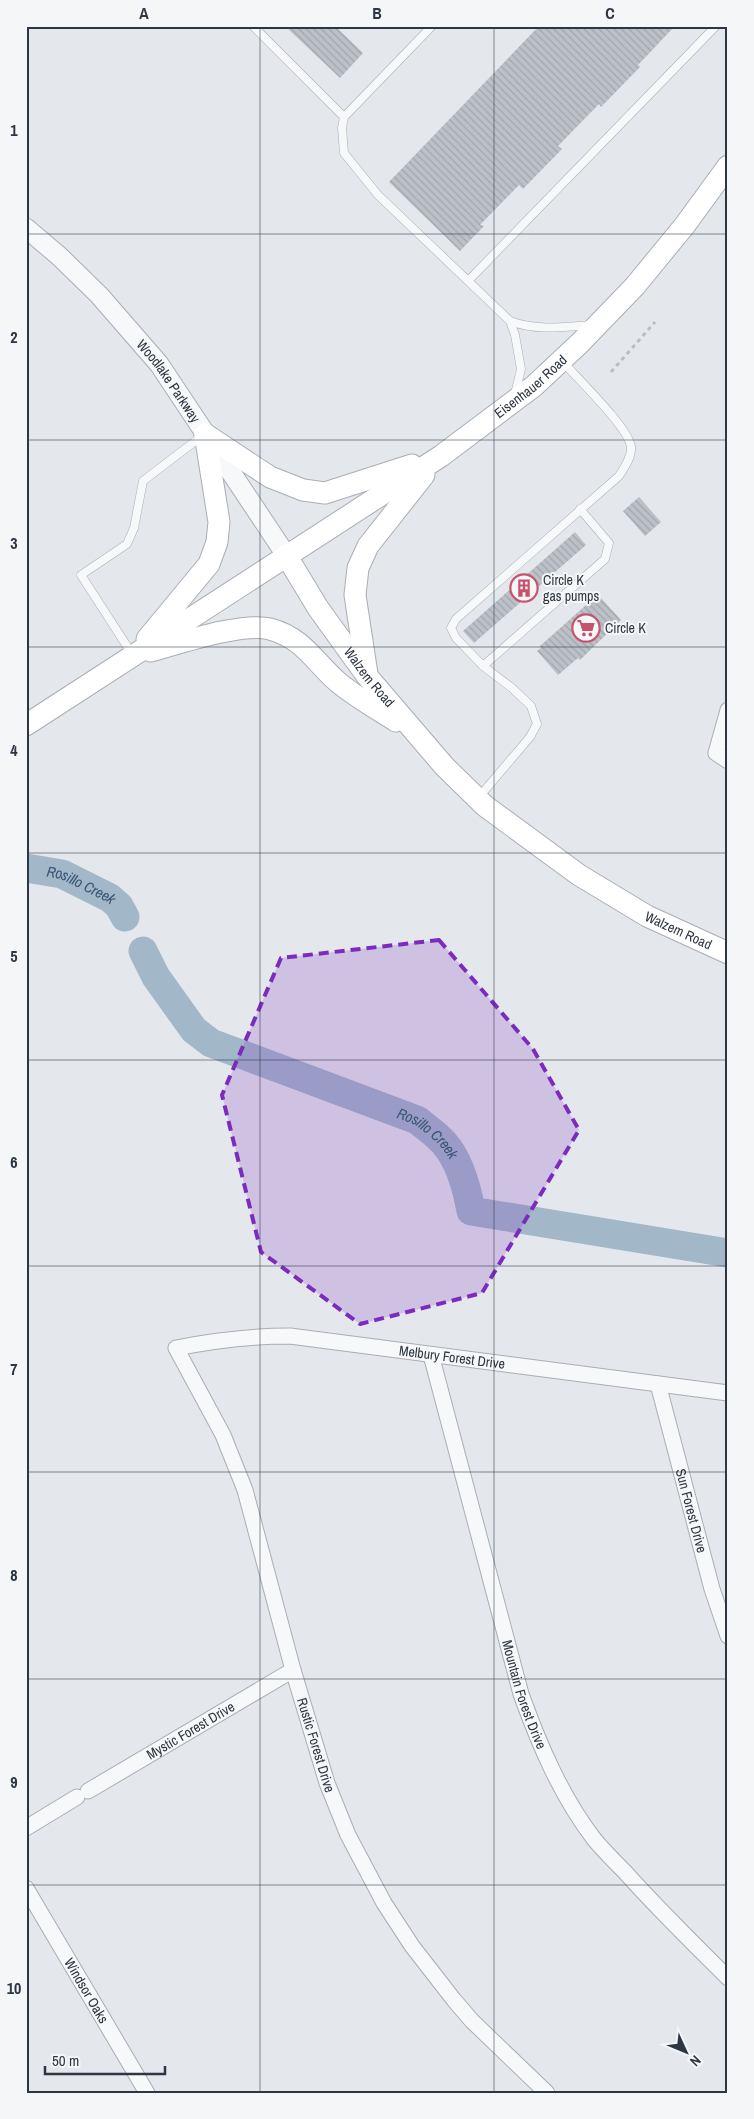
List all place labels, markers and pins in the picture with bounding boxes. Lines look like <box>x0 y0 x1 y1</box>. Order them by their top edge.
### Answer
place label: Circle K gas pumps <box>543 571 599 605</box>
building icon: Circle K gas pumps <box>509 573 539 603</box>
supermarket icon: Circle K <box>571 613 601 643</box>
place label: Circle K <box>605 619 646 637</box>

